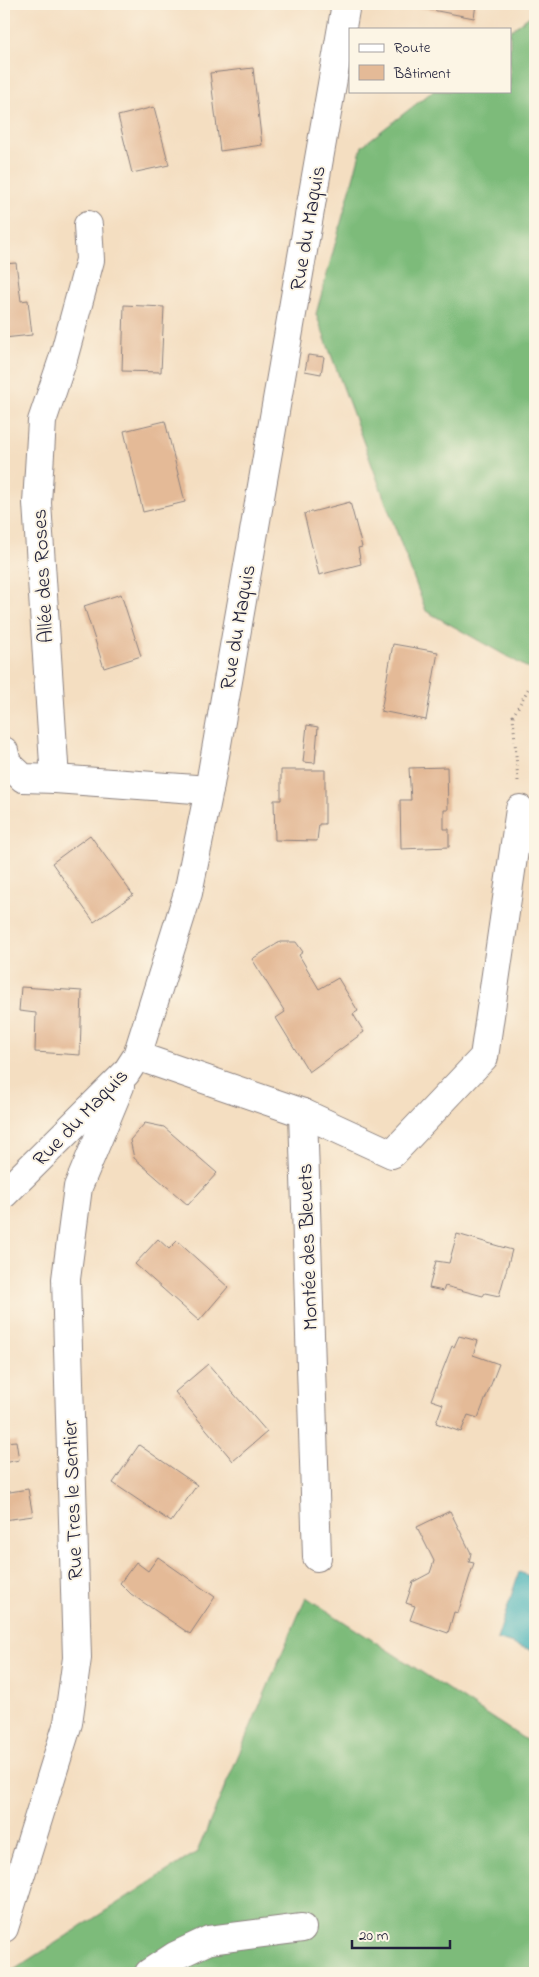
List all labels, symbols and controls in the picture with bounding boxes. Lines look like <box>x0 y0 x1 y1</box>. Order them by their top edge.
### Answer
legend <box>349 28 512 92</box>
text: Route <box>394 37 431 59</box>
text: Bâtiment <box>393 63 451 85</box>
street label: Rue du Maquis <box>283 163 335 293</box>
street label: Allée des Roses <box>25 508 62 644</box>
street label: Rue du Maquis <box>213 562 265 692</box>
street label: Rue du Maquis <box>27 1062 136 1174</box>
street label: Montée des Bleuets <box>291 1163 327 1331</box>
street label: Rue Tres le Sentier <box>56 1419 92 1581</box>
scale bar <box>352 1917 449 1949</box>
text: 20 m <box>359 1925 389 1947</box>

